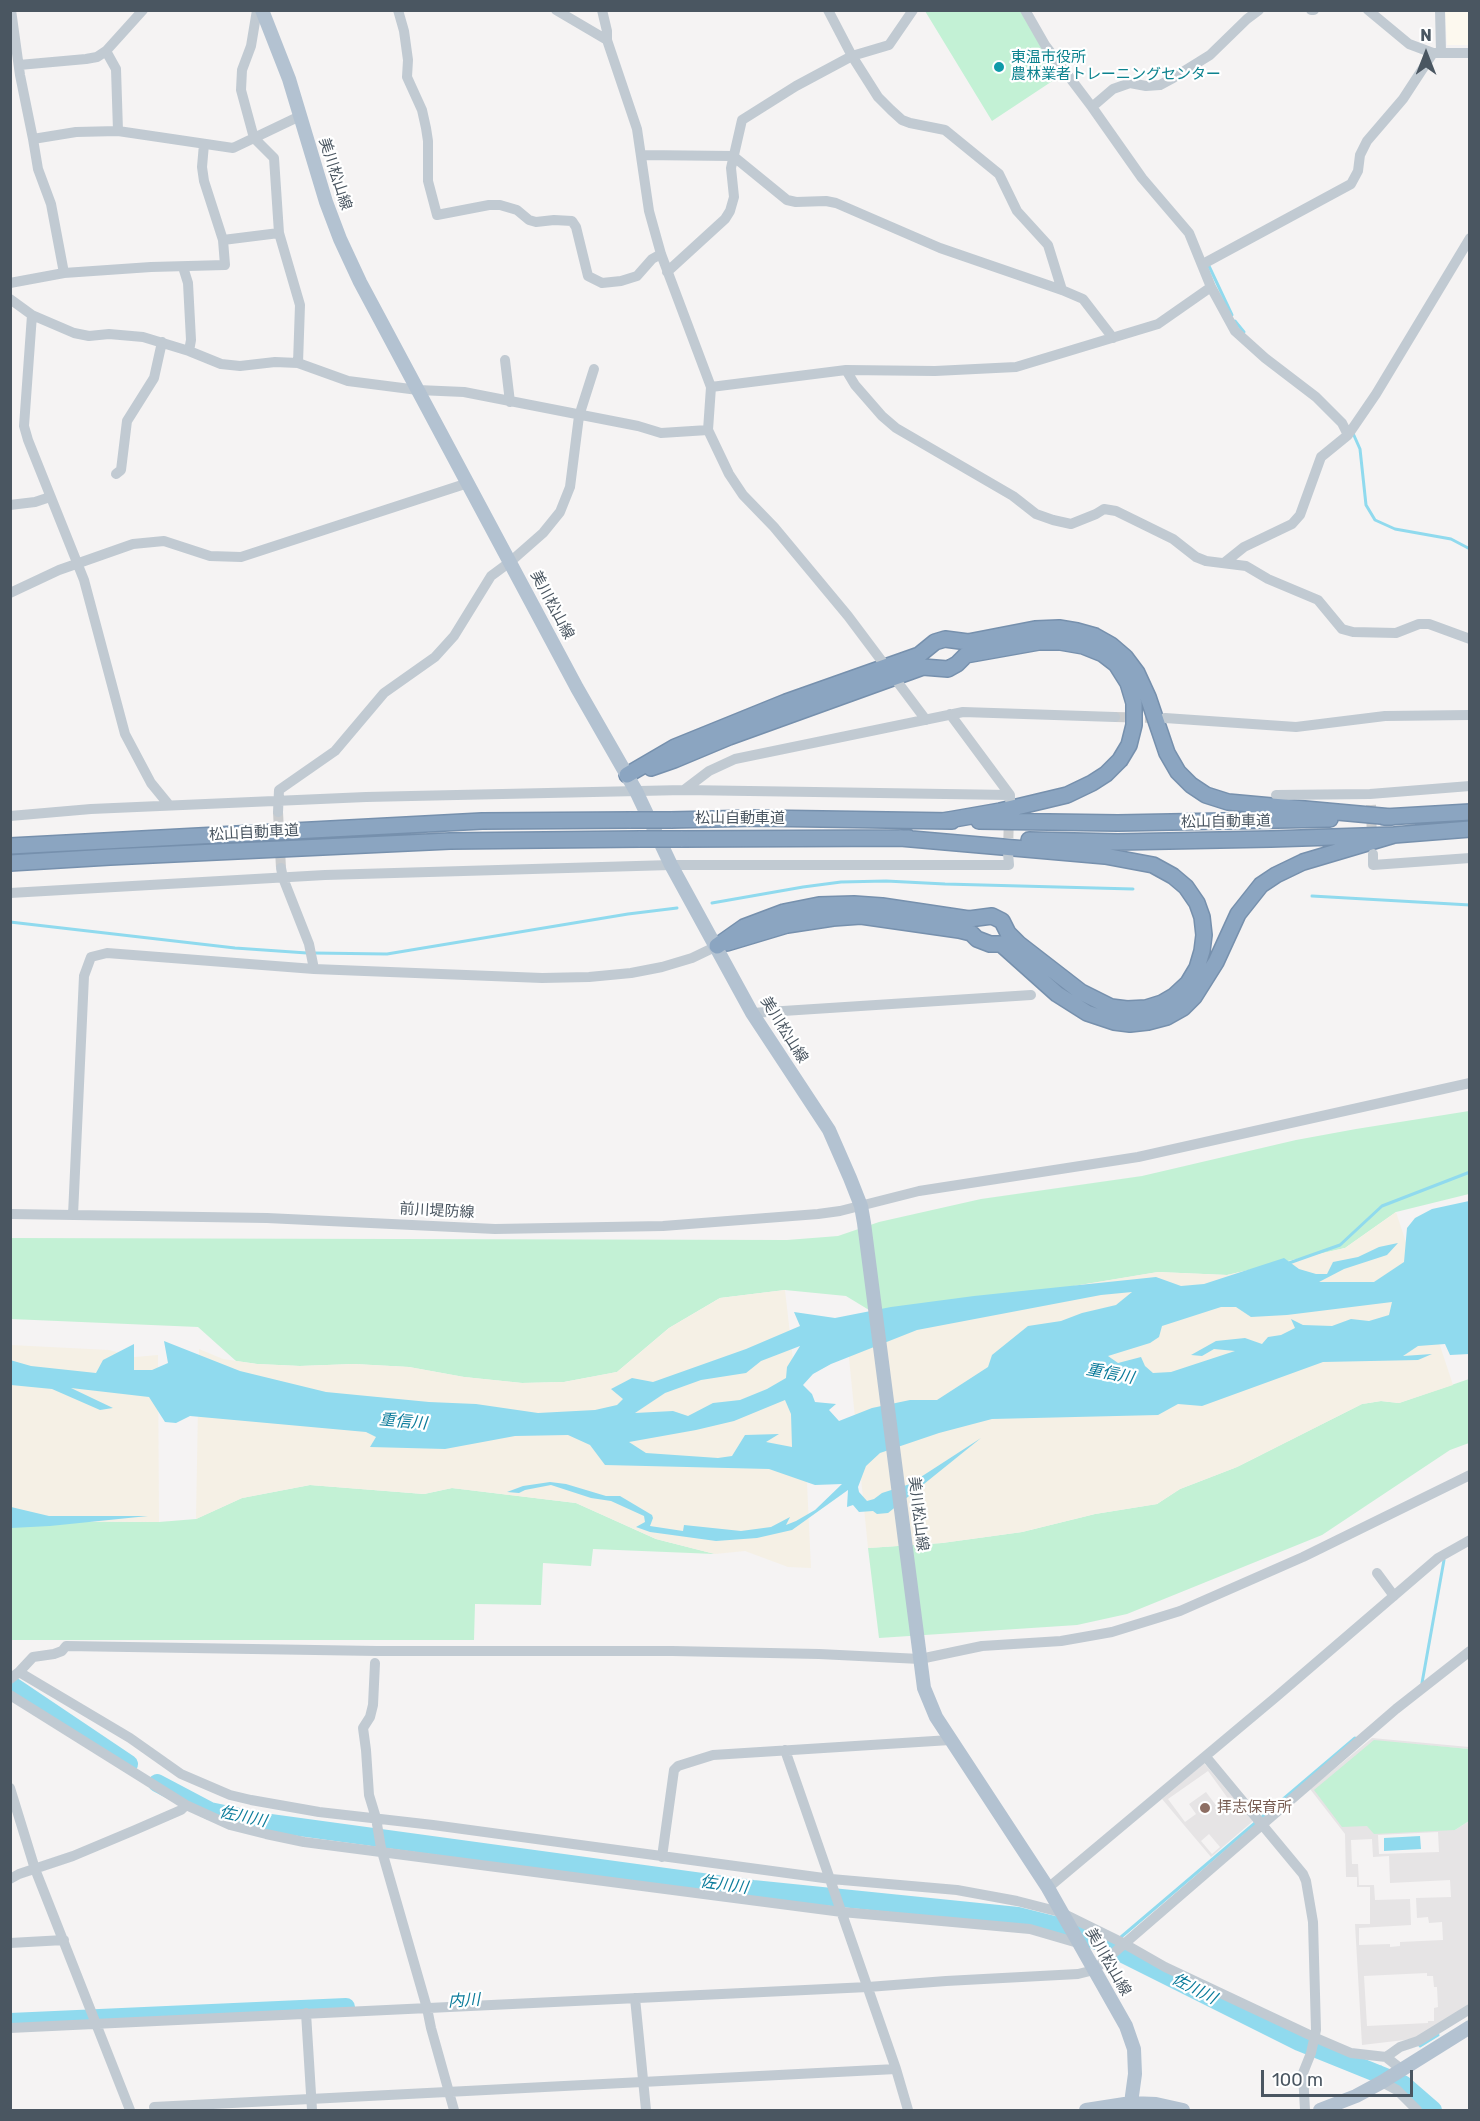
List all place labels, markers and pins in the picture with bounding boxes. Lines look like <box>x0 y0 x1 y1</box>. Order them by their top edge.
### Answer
place label: 東温市役所 農林業者トレーニングセンター <box>1011 49 1221 84</box>
marker: 東温市役所 農林業者トレーニングセンター <box>992 60 1006 74</box>
place label: 拝志保育所 <box>1217 1799 1292 1817</box>
marker: 拝志保育所 <box>1198 1801 1212 1815</box>

